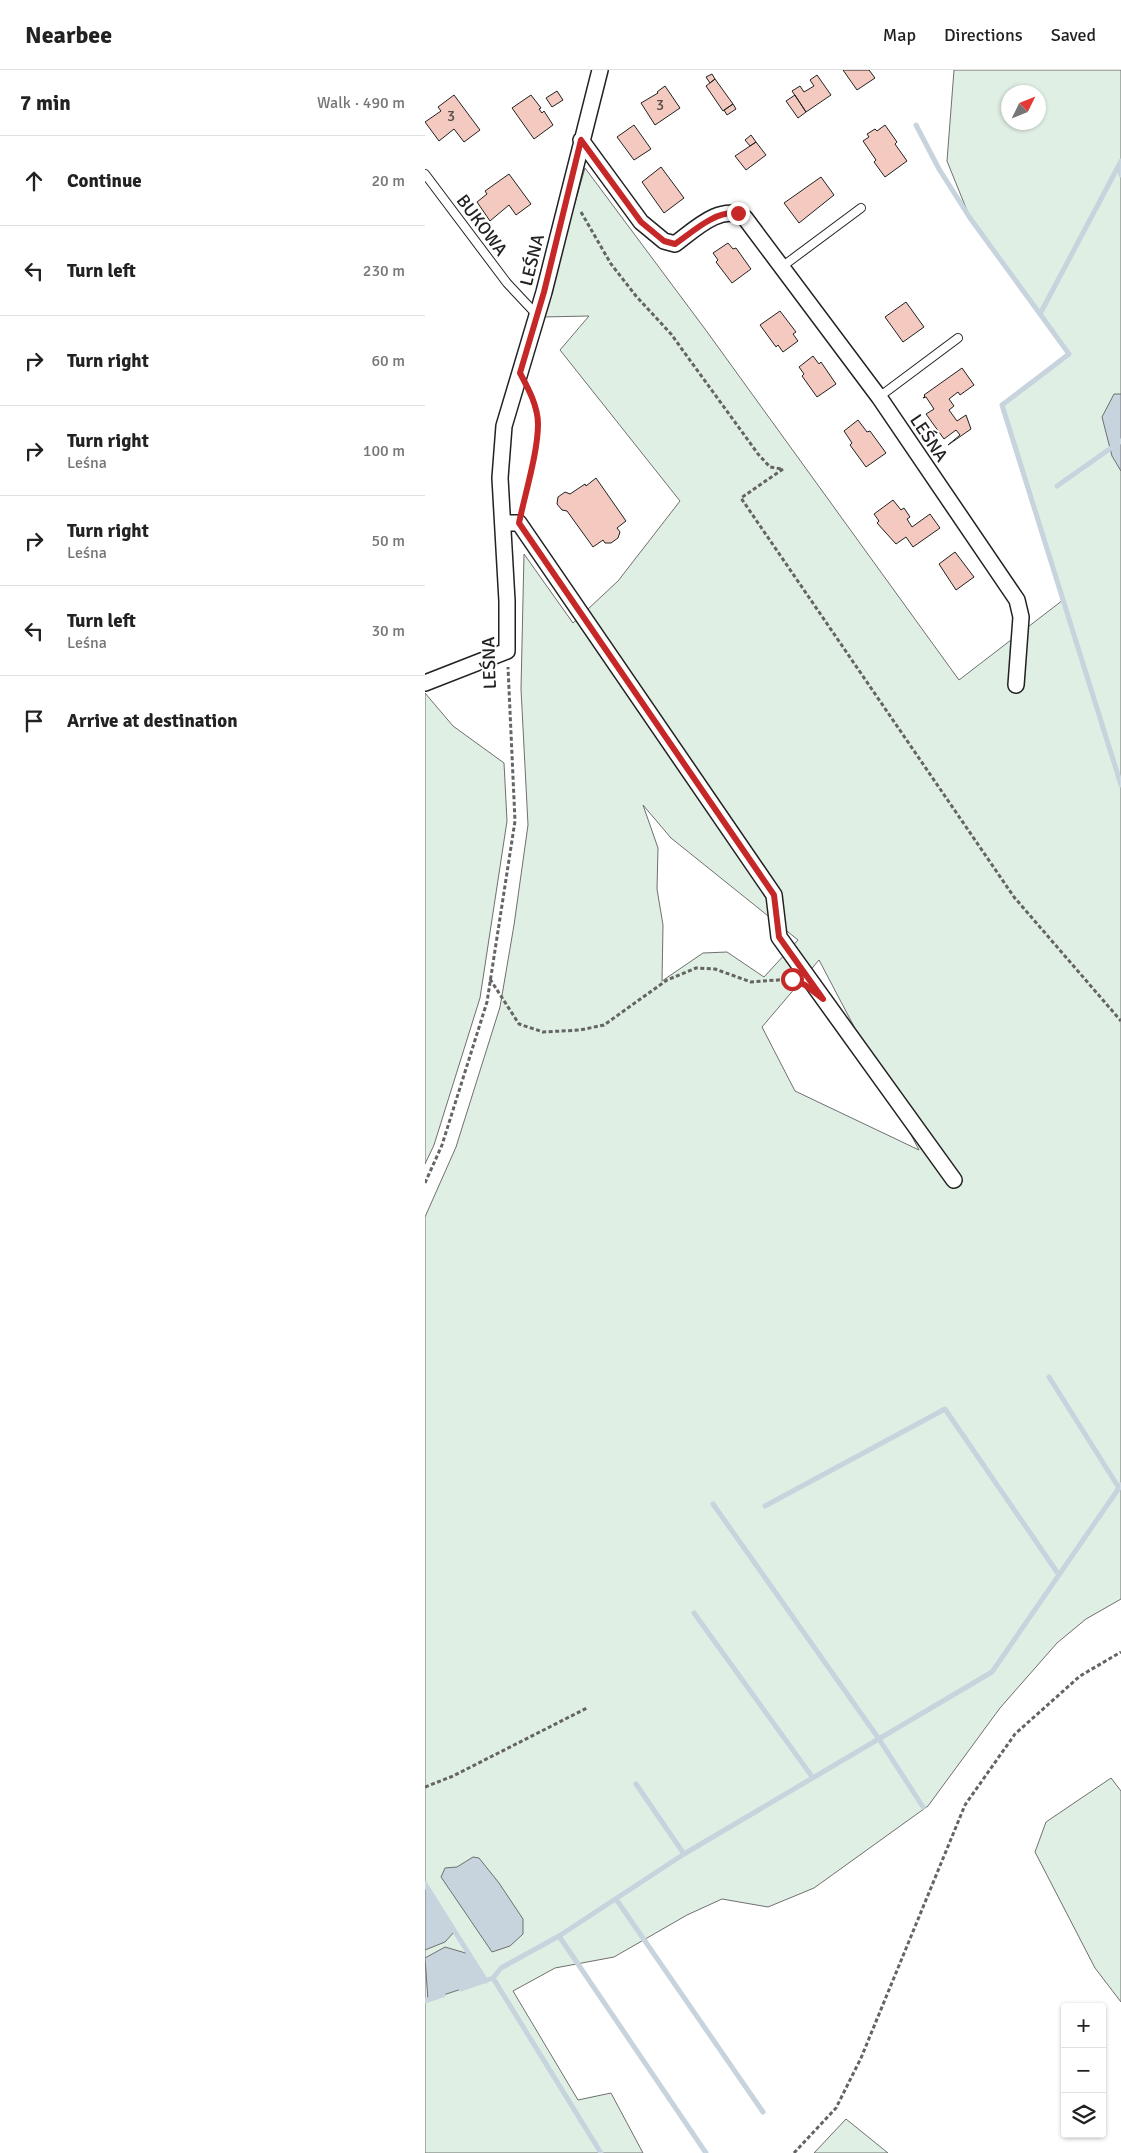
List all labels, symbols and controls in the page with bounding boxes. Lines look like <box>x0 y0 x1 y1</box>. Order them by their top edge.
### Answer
text: Nearbee <box>25 20 112 50</box>
text: Map <box>883 24 916 46</box>
text: Directions <box>944 24 1023 46</box>
text: Saved <box>1051 24 1096 46</box>
north arrow <box>1001 85 1046 130</box>
text: 7 min <box>20 90 71 116</box>
text: Walk · 490 m <box>317 93 405 113</box>
house number: 3 <box>656 96 664 114</box>
house number: 3 <box>447 107 455 125</box>
icon: ahead <box>20 167 48 195</box>
text: Continue <box>67 169 142 193</box>
text: 20 m <box>371 171 405 191</box>
street label: BUKOWA <box>452 190 512 260</box>
route end <box>727 202 750 225</box>
street label: LEŚNA <box>515 232 549 288</box>
icon: left <box>20 257 48 285</box>
text: Turn left <box>67 259 136 283</box>
text: 230 m <box>363 261 405 281</box>
icon: right <box>20 347 48 375</box>
text: Turn right <box>67 349 149 373</box>
text: 60 m <box>371 351 405 371</box>
street label: LEŚNA <box>905 410 953 466</box>
text: Turn right <box>67 429 149 453</box>
icon: right <box>20 437 48 465</box>
text: 100 m <box>363 441 405 461</box>
text: Leśna <box>67 453 107 473</box>
text: Turn right <box>67 519 149 543</box>
icon: right <box>20 527 48 555</box>
text: 50 m <box>371 531 405 551</box>
text: Leśna <box>67 543 107 563</box>
text: Turn left <box>67 609 136 633</box>
icon: left <box>20 617 48 645</box>
text: 30 m <box>371 621 405 641</box>
text: Leśna <box>67 633 107 653</box>
street label: LEŚNA <box>477 636 501 690</box>
icon: arrive <box>20 707 48 735</box>
text: Arrive at destination <box>67 709 238 733</box>
route start <box>781 968 804 991</box>
map controls <box>1061 2003 1106 2138</box>
button: + <box>1061 2003 1106 2048</box>
button: − <box>1061 2048 1106 2093</box>
button: layers <box>1061 2093 1106 2138</box>

